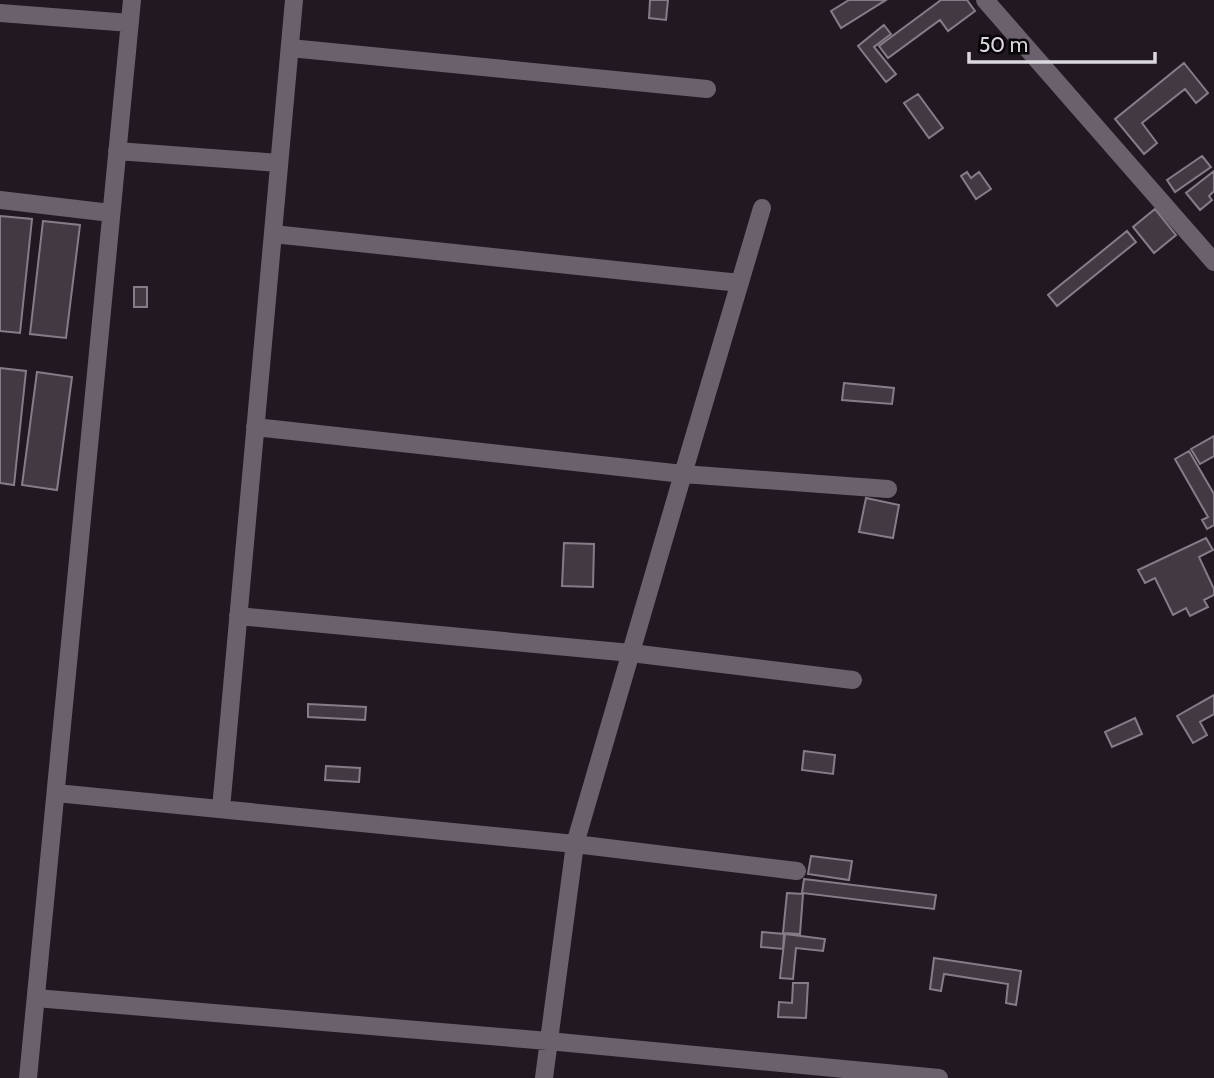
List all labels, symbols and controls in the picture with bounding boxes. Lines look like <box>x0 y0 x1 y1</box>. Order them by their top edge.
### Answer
scale bar <box>969 21 1154 65</box>
text: 50 m <box>979 32 1028 57</box>

